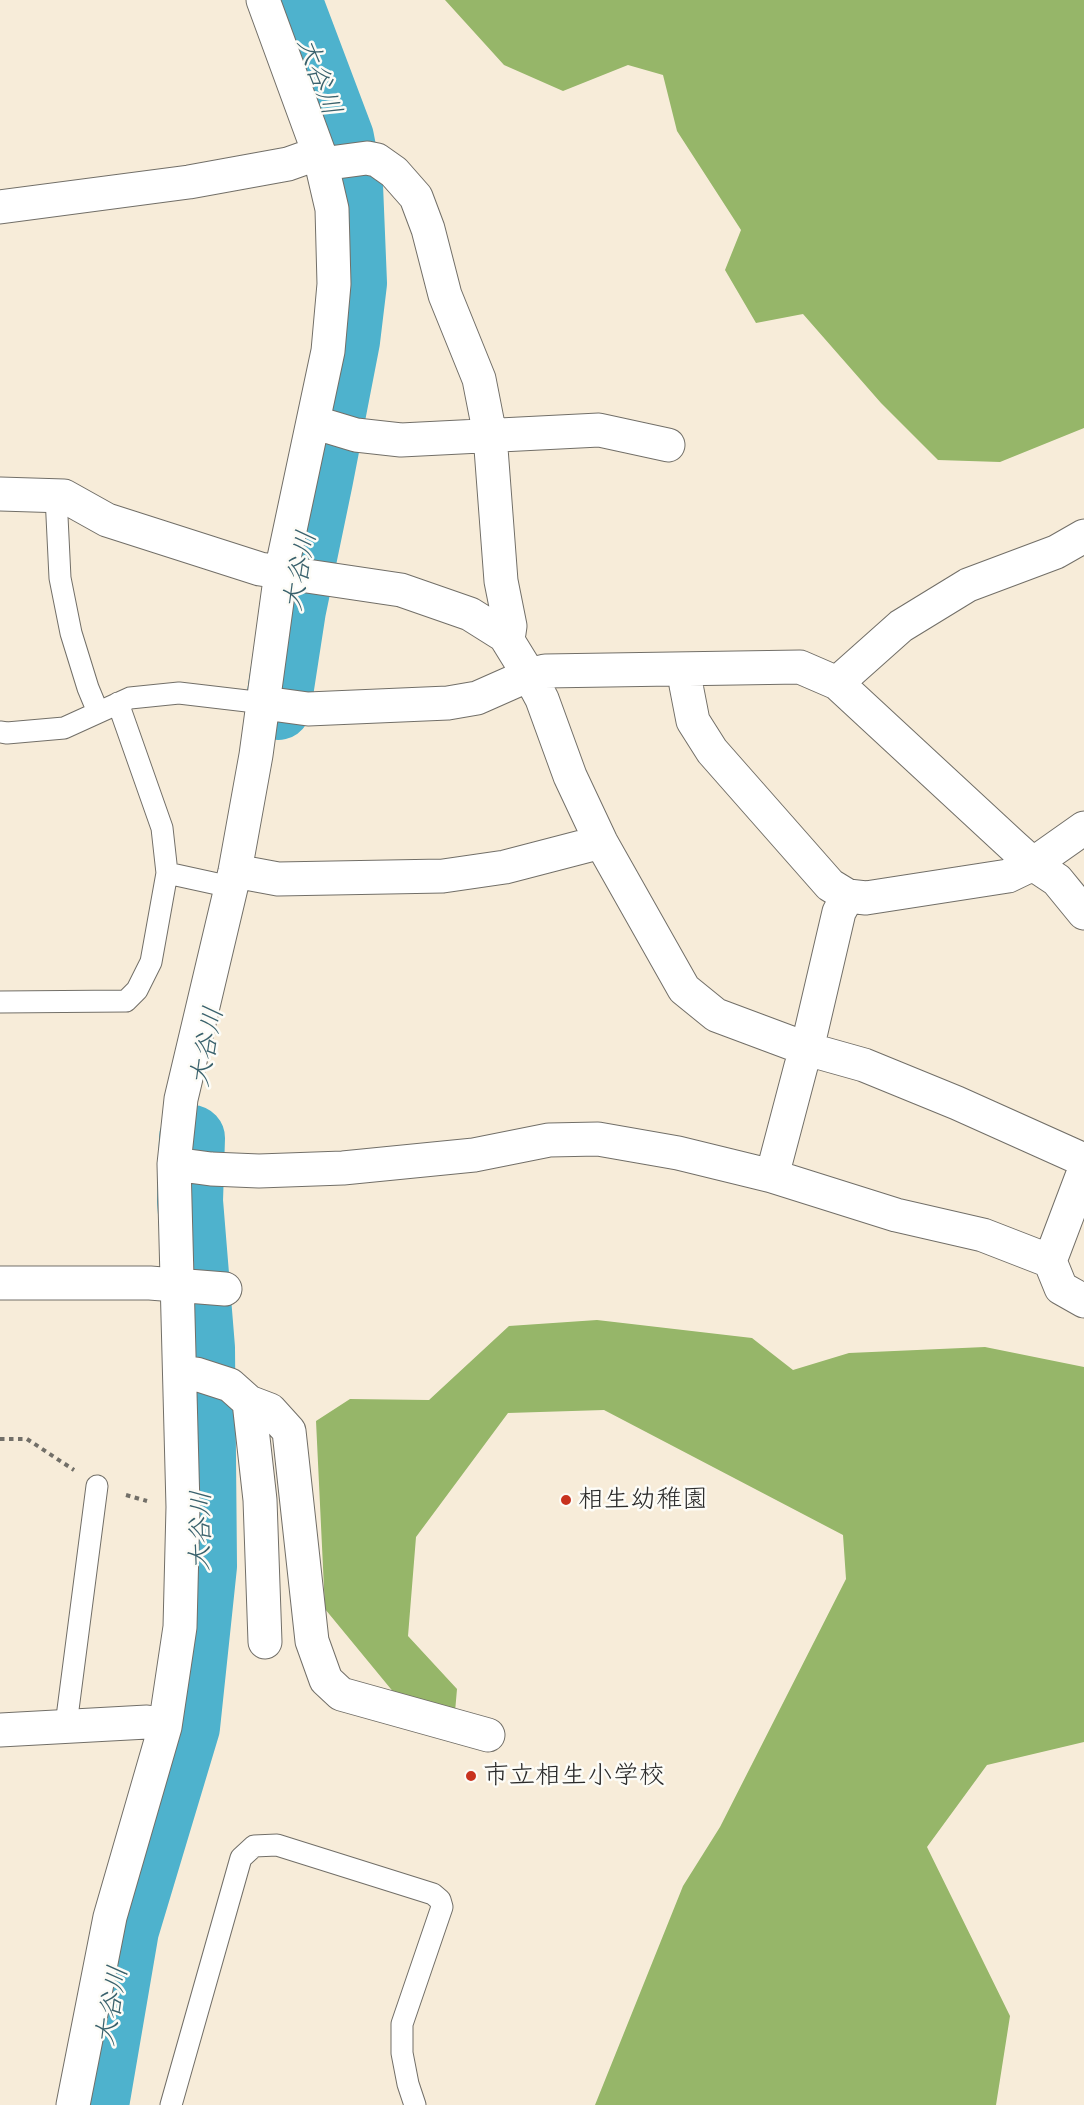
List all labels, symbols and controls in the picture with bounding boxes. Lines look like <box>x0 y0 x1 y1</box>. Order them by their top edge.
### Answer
water label: 大谷川 <box>289 33 347 121</box>
water label: 大谷川 <box>277 528 325 614</box>
water label: 大谷川 <box>184 1004 232 1090</box>
place label: 相生幼稚園 <box>578 1484 708 1516</box>
water label: 大谷川 <box>185 1490 219 1572</box>
marker: 相生幼稚園 <box>559 1493 573 1507</box>
place label: 市立相生小学校 <box>483 1760 665 1792</box>
marker: 市立相生小学校 <box>464 1769 478 1783</box>
water label: 大谷川 <box>90 1963 136 2049</box>

